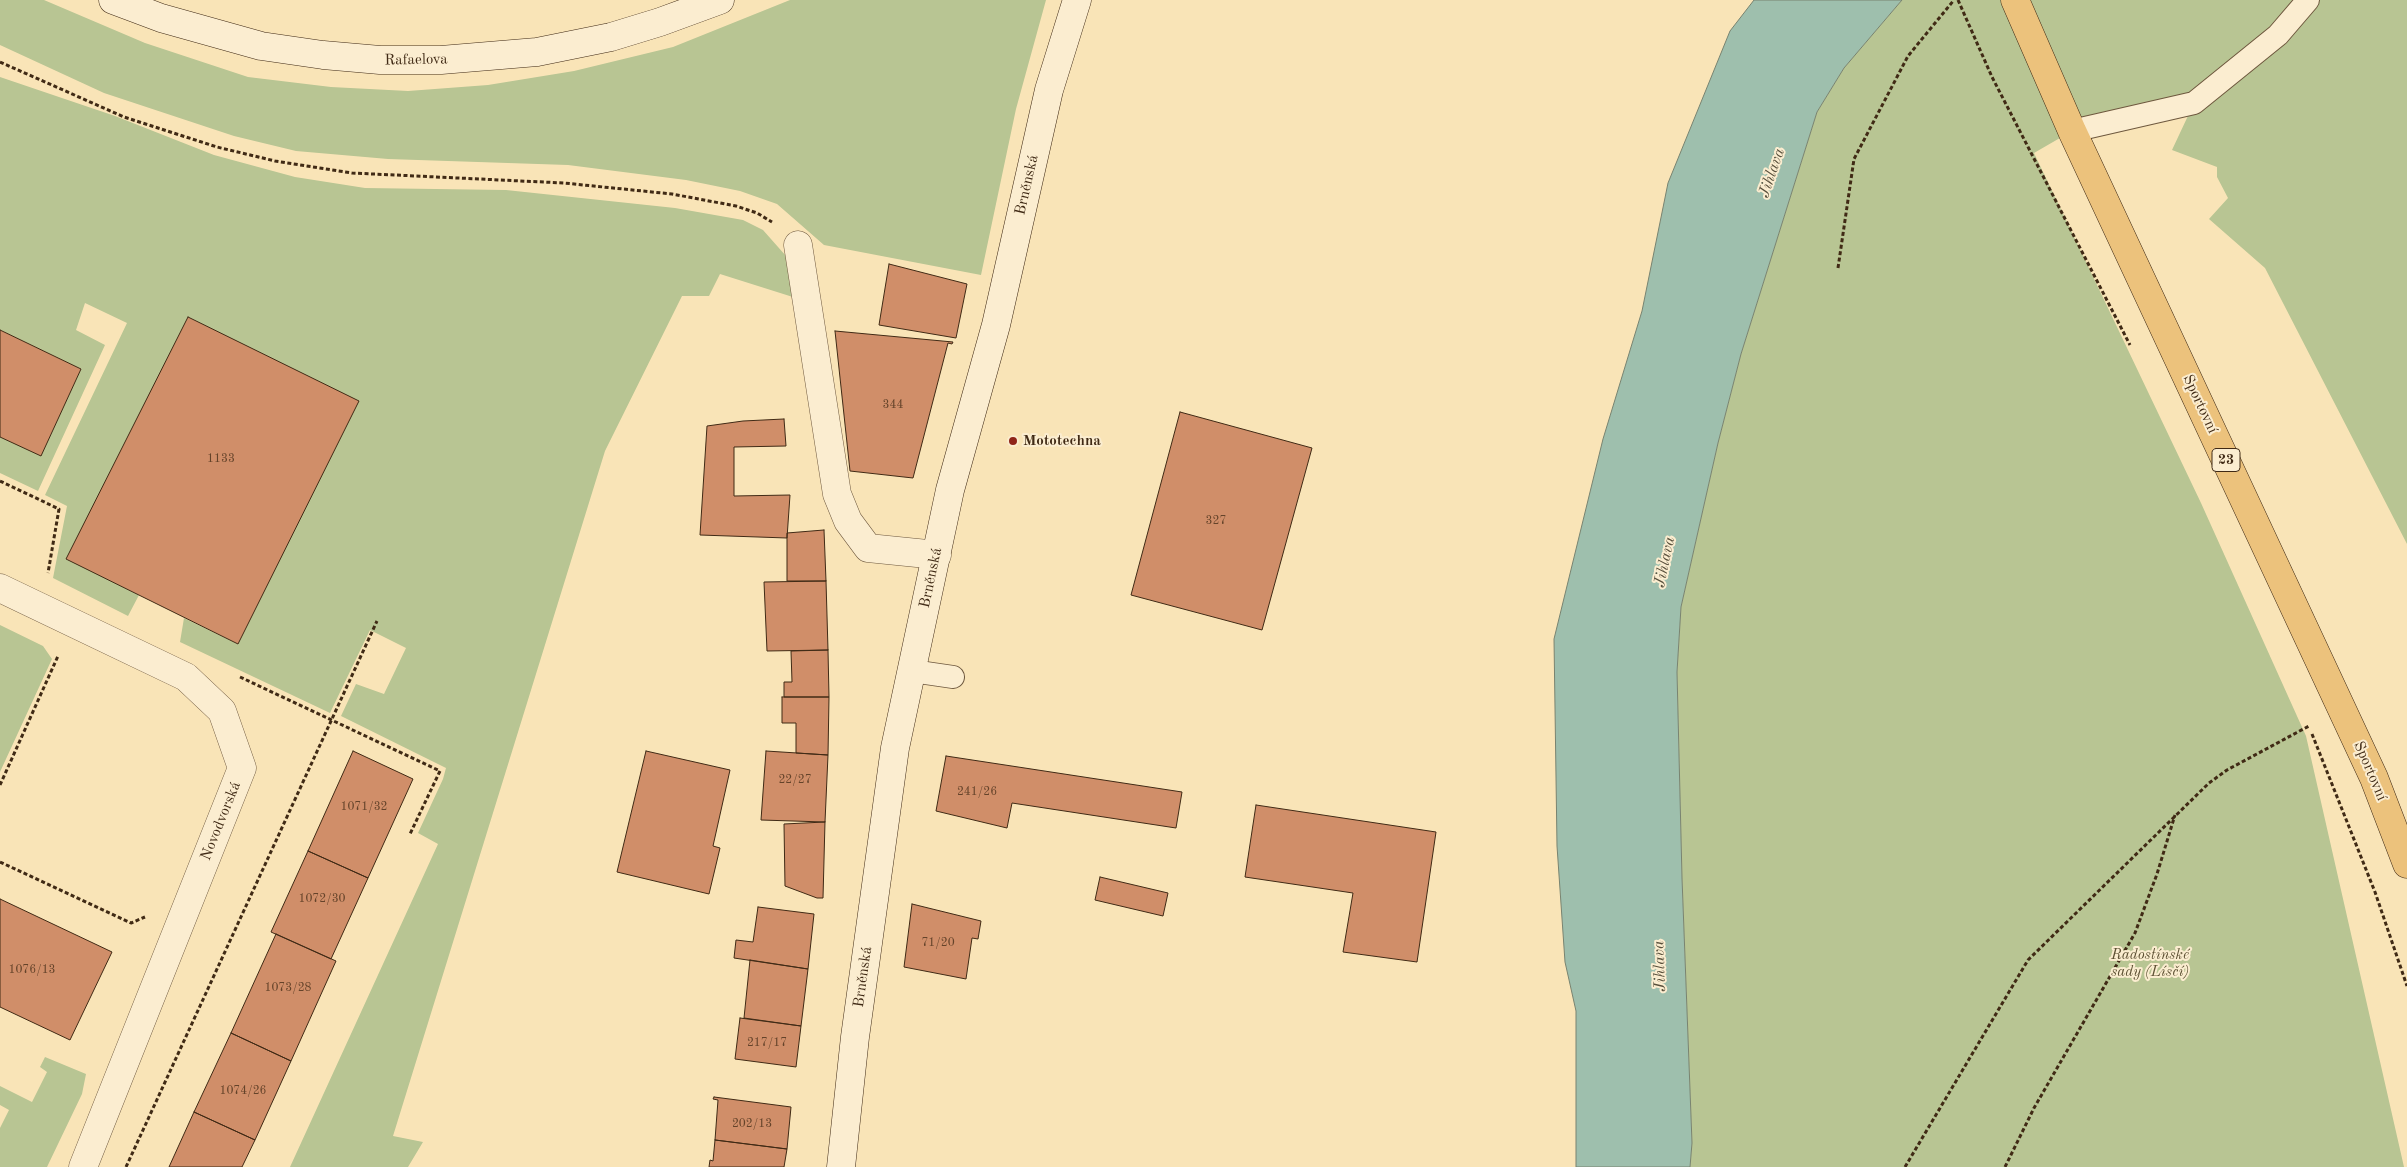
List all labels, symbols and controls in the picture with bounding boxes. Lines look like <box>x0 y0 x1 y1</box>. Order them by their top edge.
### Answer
street label: Rafaelova <box>384 50 448 70</box>
water label: Jihlava <box>1755 146 1789 200</box>
street label: Brněnská <box>1011 153 1043 217</box>
street label: Sportovní <box>2179 372 2221 436</box>
house number: 344 <box>883 398 903 412</box>
place label: Mototechna <box>1023 432 1101 450</box>
marker: Mototechna <box>1007 435 1019 447</box>
road number: 23 <box>2212 448 2240 472</box>
house number: 1133 <box>207 452 235 466</box>
house number: 327 <box>1206 514 1226 528</box>
water label: Jihlava <box>1650 535 1680 589</box>
street label: Brněnská <box>916 546 946 610</box>
street label: Sportovní <box>2349 739 2391 803</box>
house number: 22/27 <box>778 773 812 787</box>
street label: Novodvorská <box>197 779 245 863</box>
house number: 241/26 <box>957 785 997 799</box>
house number: 1071/32 <box>340 800 388 814</box>
house number: 1072/30 <box>298 892 346 906</box>
house number: 71/20 <box>921 936 955 950</box>
water label: Jihlava <box>1650 940 1670 992</box>
street label: Brněnská <box>850 945 876 1009</box>
park label: Radostínské sady (Lísčí) <box>2111 946 2189 981</box>
house number: 1076/13 <box>8 963 56 977</box>
house number: 1073/28 <box>264 981 312 995</box>
house number: 217/17 <box>747 1036 787 1050</box>
house number: 1074/26 <box>219 1084 267 1098</box>
house number: 202/13 <box>732 1117 772 1131</box>

